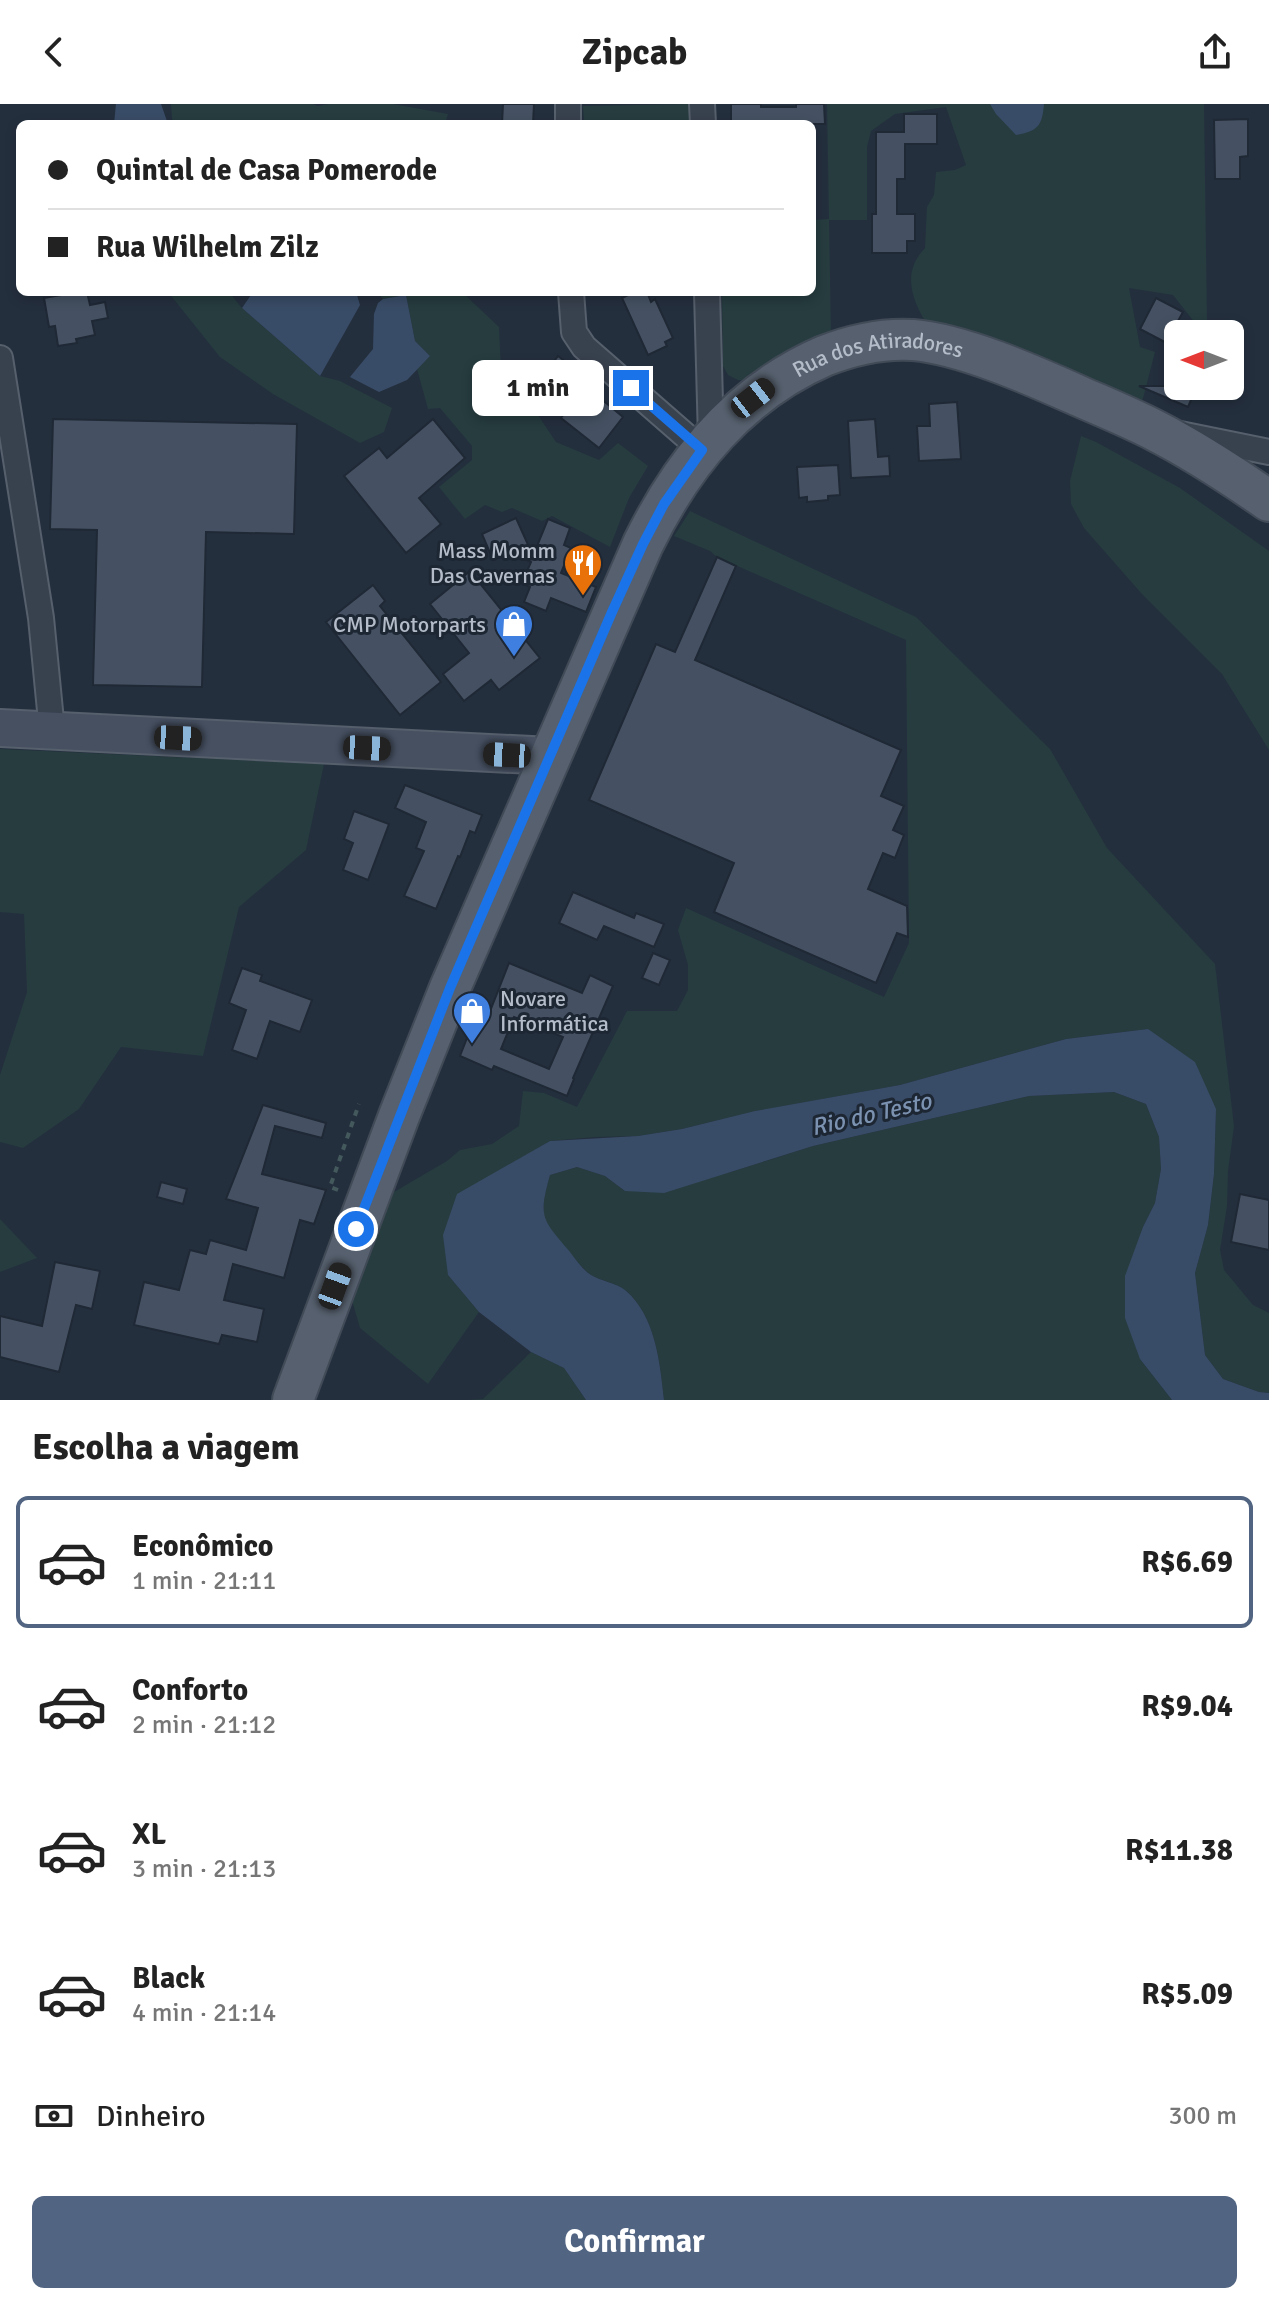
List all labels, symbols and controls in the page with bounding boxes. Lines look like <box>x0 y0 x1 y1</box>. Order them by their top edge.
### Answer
icon: back <box>32 30 76 74</box>
text: Zipcab <box>582 30 687 75</box>
icon: share <box>1193 30 1237 74</box>
text: Quintal de Casa Pomerode <box>96 152 437 189</box>
text: Rua Wilhelm Zilz <box>96 229 319 266</box>
north arrow <box>1164 320 1244 400</box>
map controls <box>1164 320 1244 400</box>
street label: Rua dos Atiradores <box>787 326 967 383</box>
callout: 1 min <box>471 360 603 416</box>
route end <box>613 370 649 406</box>
text: 1 min <box>507 372 569 404</box>
car <box>727 374 779 422</box>
place label: Mass Momm Das Cavernas <box>430 537 555 589</box>
restaurant icon: Mass Momm Das Cavernas <box>562 542 604 597</box>
shop icon: CMP Motorparts <box>493 603 535 658</box>
place label: CMP Motorparts <box>333 611 486 638</box>
car <box>153 725 203 751</box>
car <box>342 735 392 761</box>
car <box>482 742 532 768</box>
place label: Novare Informática <box>500 985 609 1037</box>
shop icon: Novare Informática <box>451 990 493 1045</box>
water label: Rio do Testo <box>808 1085 935 1142</box>
route start <box>338 1211 374 1247</box>
car <box>316 1259 354 1313</box>
text: Escolha a viagem <box>32 1425 300 1470</box>
icon: car <box>36 1526 108 1598</box>
text: Econômico <box>132 1528 274 1565</box>
text: R$6.69 <box>1141 1544 1233 1581</box>
text: 1 min · 21:11 <box>132 1565 276 1597</box>
icon: car <box>36 1670 108 1742</box>
text: Conforto <box>132 1672 248 1709</box>
text: R$9.04 <box>1141 1688 1233 1725</box>
text: 2 min · 21:12 <box>132 1709 276 1741</box>
icon: car <box>36 1814 108 1886</box>
text: XL <box>132 1816 166 1853</box>
text: R$11.38 <box>1125 1832 1233 1869</box>
text: 3 min · 21:13 <box>132 1853 276 1885</box>
icon: car <box>36 1958 108 2030</box>
text: Black <box>132 1960 205 1997</box>
text: R$5.09 <box>1141 1976 1233 2013</box>
text: 4 min · 21:14 <box>132 1997 276 2029</box>
icon: cash <box>32 2094 76 2138</box>
text: Dinheiro <box>96 2098 206 2135</box>
text: 300 m <box>1168 2100 1237 2132</box>
button: Confirmar <box>32 2196 1237 2288</box>

